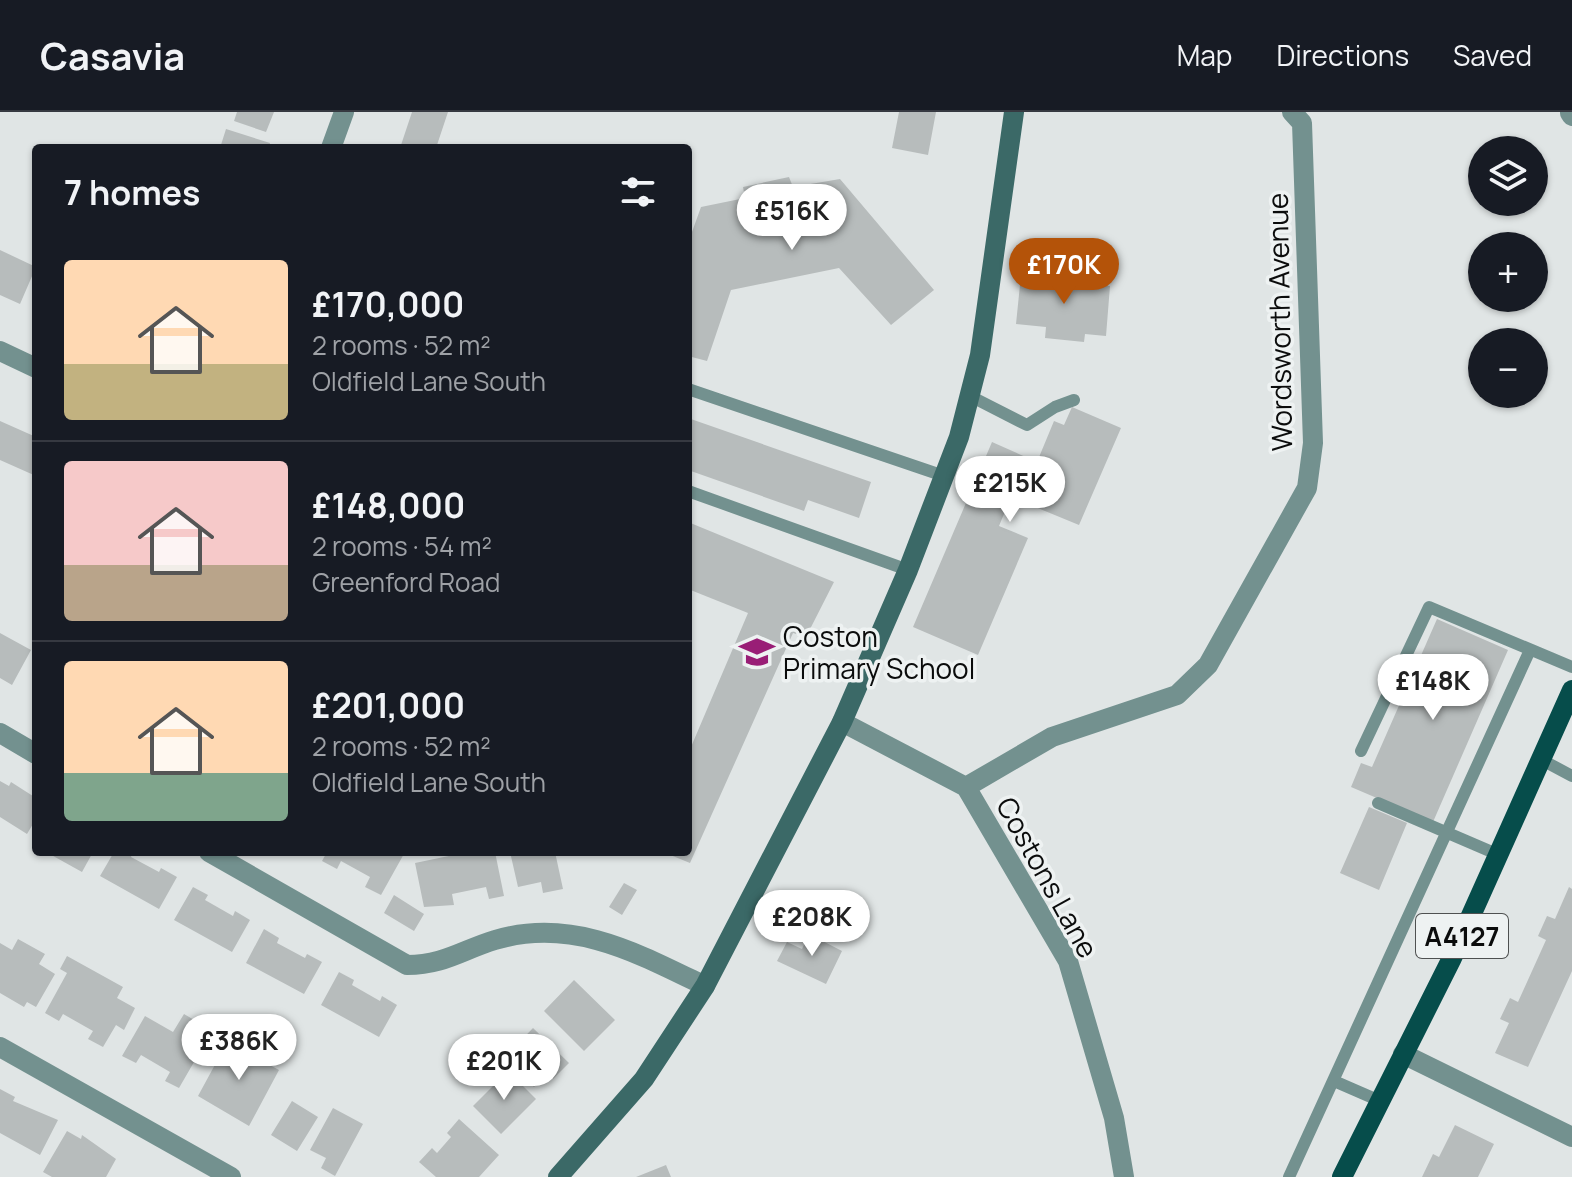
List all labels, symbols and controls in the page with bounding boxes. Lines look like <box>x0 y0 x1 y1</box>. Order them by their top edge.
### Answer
text: Casavia <box>40 29 185 81</box>
text: Map <box>1177 36 1232 74</box>
text: Directions <box>1276 36 1409 74</box>
text: Saved <box>1453 36 1532 74</box>
map controls <box>1468 136 1548 408</box>
button: layers <box>1468 136 1548 216</box>
text: 7 homes <box>64 169 200 215</box>
icon: filters <box>616 170 660 214</box>
pin: £516K <box>736 184 848 252</box>
text: £516K <box>755 192 829 228</box>
street label: Wordsworth Avenue <box>1258 192 1300 452</box>
button: + <box>1468 232 1548 312</box>
pin: £170K <box>1008 238 1120 306</box>
text: £170K <box>1027 246 1101 282</box>
text: £170,000 <box>312 281 464 327</box>
icon: home <box>128 292 224 388</box>
text: 2 rooms · 52 m² <box>312 327 491 363</box>
button: − <box>1468 328 1548 408</box>
text: Oldfield Lane South <box>312 363 546 399</box>
pin: £215K <box>954 456 1066 524</box>
text: £215K <box>973 464 1047 500</box>
text: £148,000 <box>312 482 465 528</box>
icon: home <box>128 493 224 589</box>
text: 2 rooms · 54 m² <box>312 528 492 564</box>
text: Greenford Road <box>312 564 500 600</box>
place label: Coston Primary School <box>783 617 975 687</box>
school or university icon: Coston Primary School <box>738 633 776 671</box>
pin: £148K <box>1377 654 1489 722</box>
text: £148K <box>1396 662 1470 698</box>
text: £201,000 <box>312 682 465 728</box>
icon: home <box>128 693 224 789</box>
text: 2 rooms · 52 m² <box>312 728 491 764</box>
text: Oldfield Lane South <box>312 764 546 800</box>
street label: Costons Lane <box>988 790 1108 964</box>
pin: £208K <box>756 890 868 958</box>
text: £208K <box>772 898 852 934</box>
road number: A4127 <box>1416 914 1508 958</box>
pin: £386K <box>183 1014 295 1082</box>
text: £386K <box>200 1022 278 1058</box>
pin: £201K <box>448 1034 560 1102</box>
text: £201K <box>466 1042 542 1078</box>

